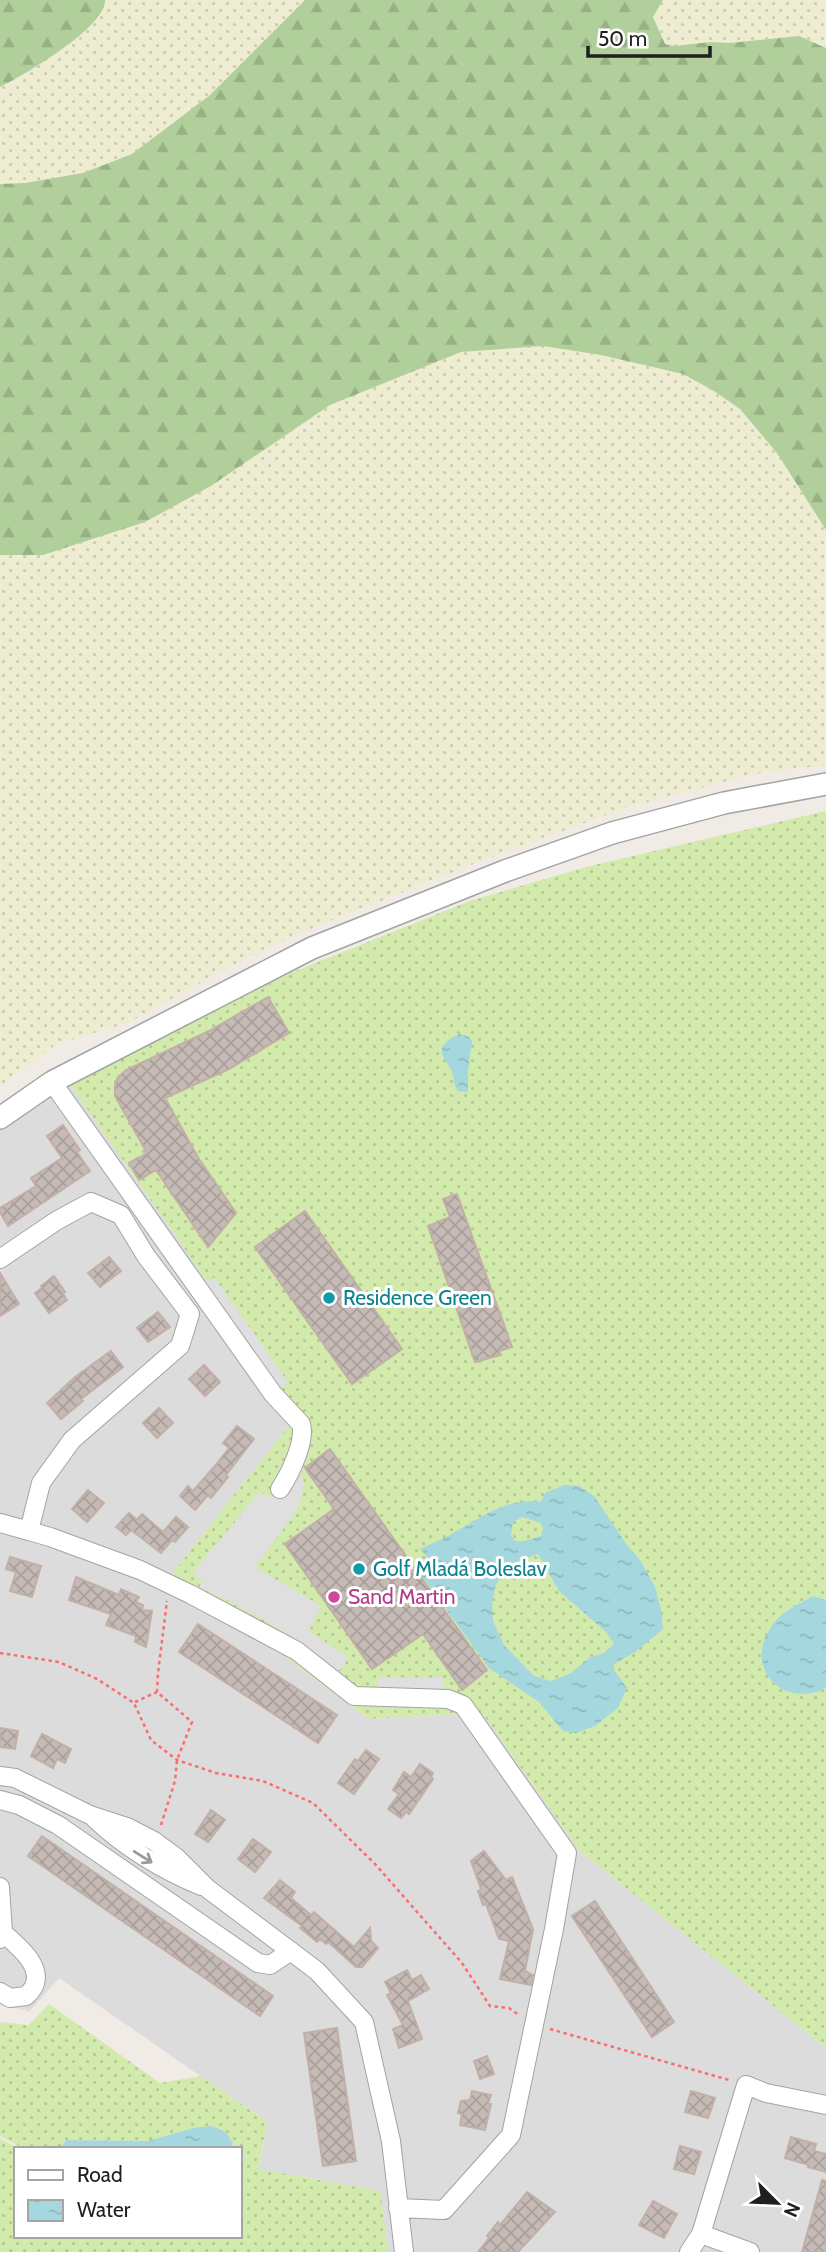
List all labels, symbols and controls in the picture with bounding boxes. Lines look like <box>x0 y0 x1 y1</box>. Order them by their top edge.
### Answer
scale bar <box>588 14 710 58</box>
text: 50 m <box>598 26 647 51</box>
place label: Residence Green <box>343 1285 492 1310</box>
marker: Residence Green <box>321 1290 337 1306</box>
place label: Golf Mladá Boleslav <box>373 1556 548 1581</box>
marker: Golf Mladá Boleslav <box>351 1561 367 1577</box>
place label: Sand Martin <box>348 1584 455 1609</box>
marker: Sand Martin <box>326 1589 342 1605</box>
one-way arrow <box>133 1849 152 1864</box>
legend <box>14 2147 242 2238</box>
text: Road <box>77 2162 123 2187</box>
north arrow <box>742 2168 812 2238</box>
text: Water <box>77 2197 131 2222</box>
text: N <box>779 2199 805 2221</box>

